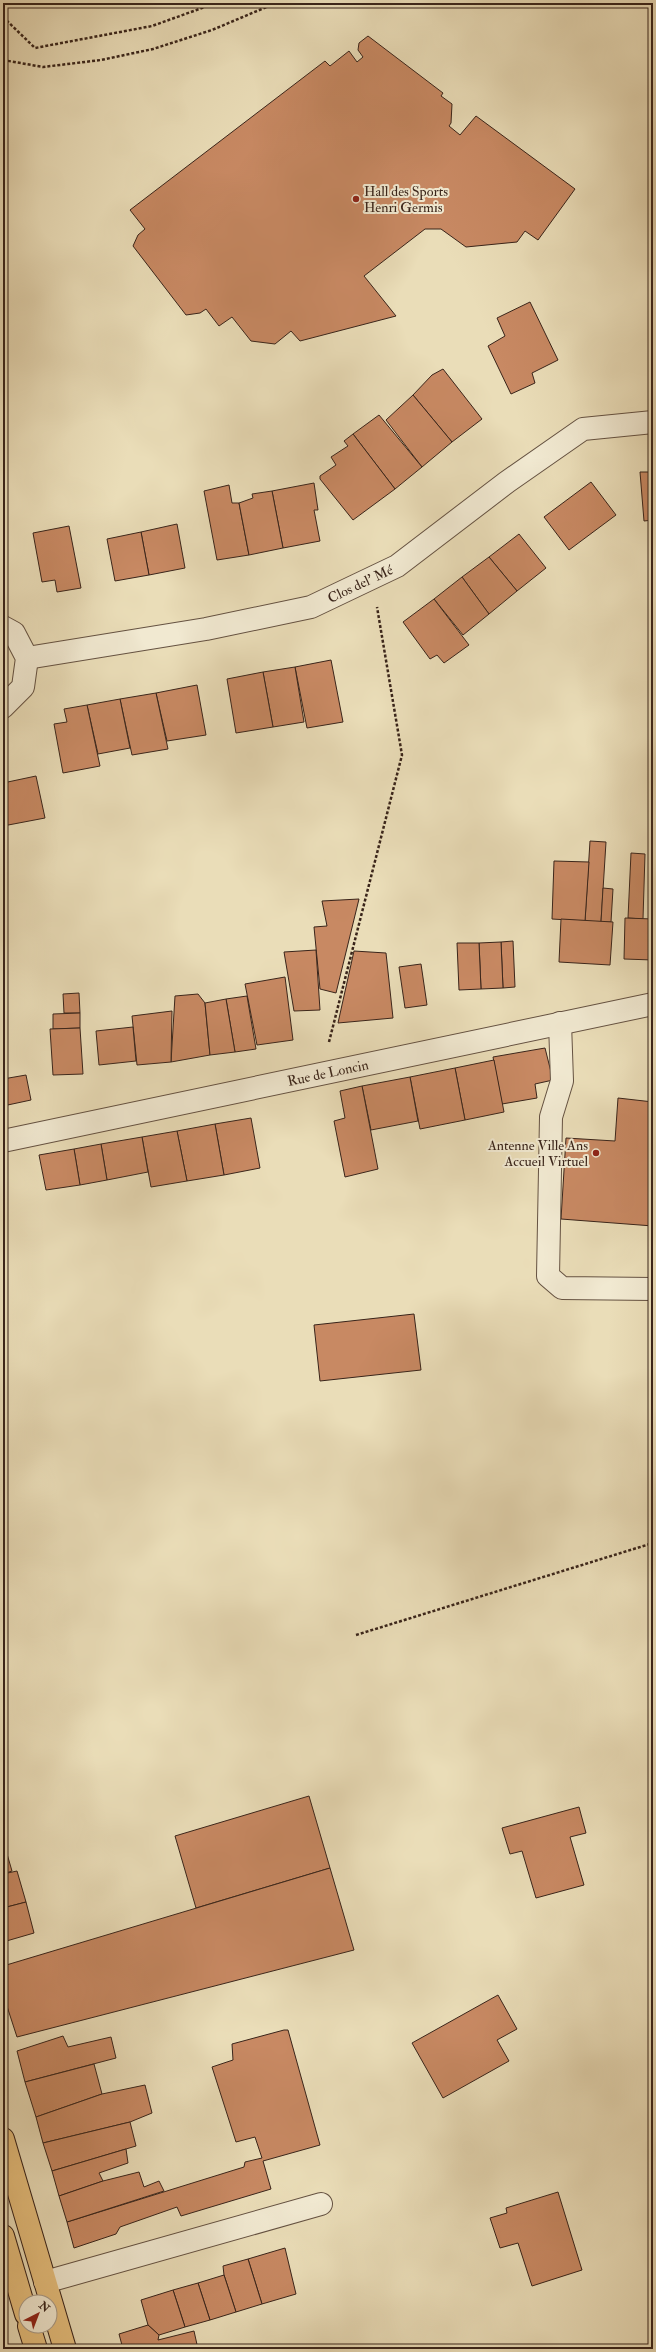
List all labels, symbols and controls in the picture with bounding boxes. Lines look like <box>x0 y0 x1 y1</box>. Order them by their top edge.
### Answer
place label: Hall des Sports Henri Germis <box>364 183 448 216</box>
marker: Hall des Sports Henri Germis <box>351 194 361 204</box>
street label: Clos del' Mé <box>325 561 396 607</box>
street label: Rue de Loncin <box>286 1056 370 1090</box>
place label: Antenne Ville Ans Accueil Virtuel <box>487 1137 588 1170</box>
marker: Antenne Ville Ans Accueil Virtuel <box>591 1148 601 1158</box>
north arrow <box>18 2294 58 2334</box>
text: N <box>36 2298 53 2316</box>

